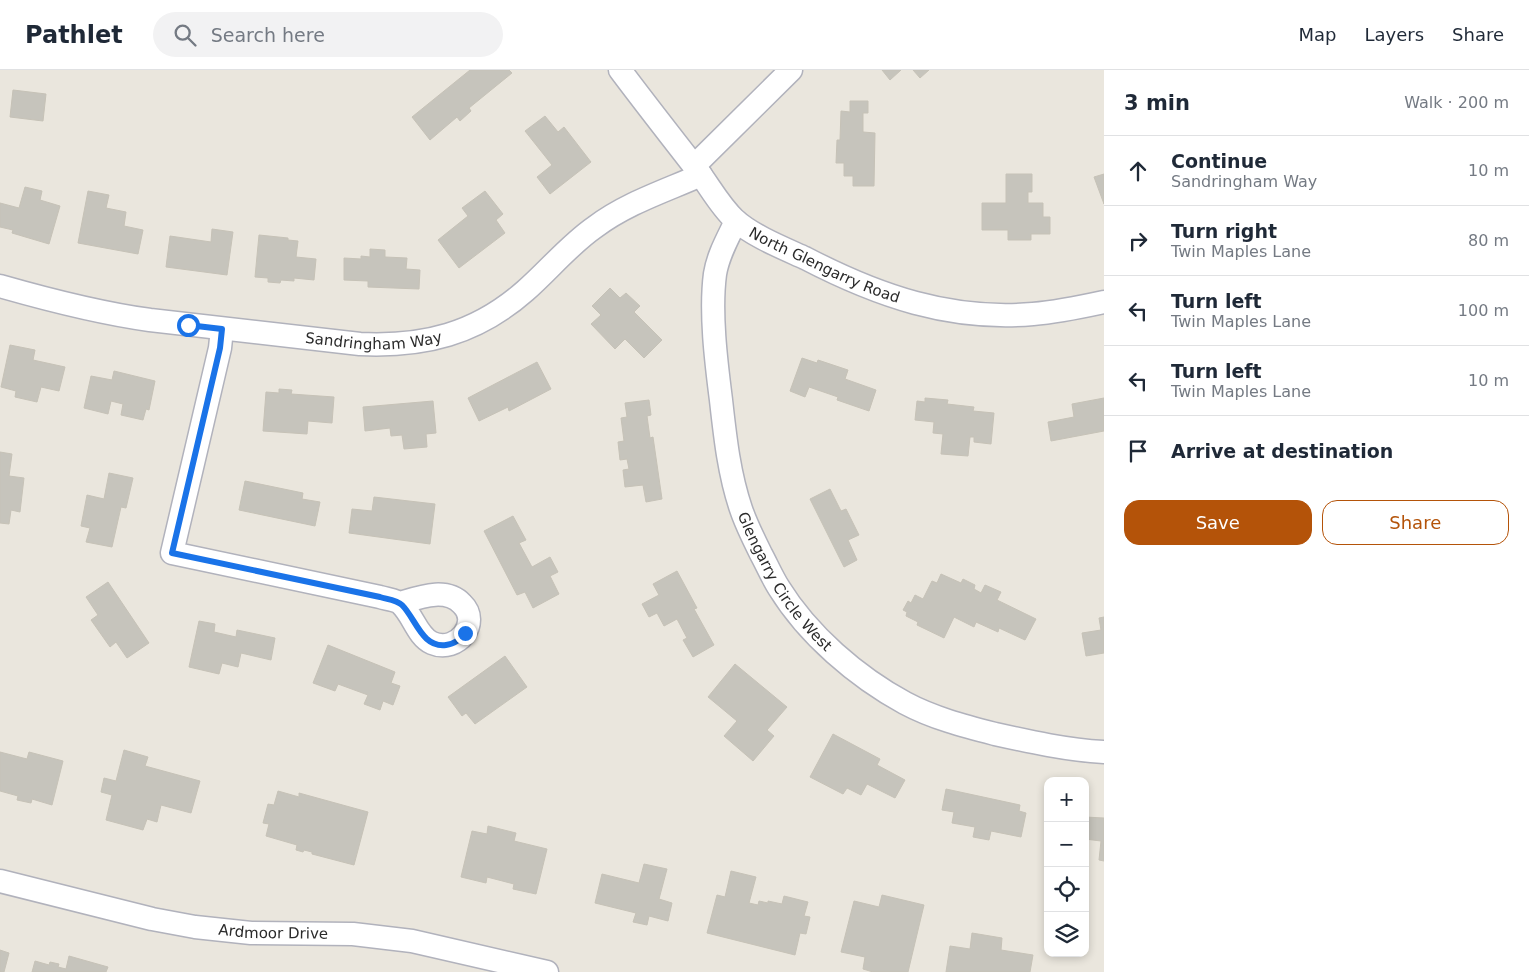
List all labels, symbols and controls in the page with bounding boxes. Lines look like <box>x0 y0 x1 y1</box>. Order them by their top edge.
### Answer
search box <box>153 12 503 57</box>
text: Pathlet <box>25 21 123 49</box>
icon: search <box>171 21 199 49</box>
text: Search here <box>211 24 325 46</box>
text: Map <box>1298 24 1336 45</box>
text: Layers <box>1364 24 1424 45</box>
text: Share <box>1452 24 1504 45</box>
text: 3 min <box>1124 91 1190 115</box>
text: Walk · 200 m <box>1404 93 1509 112</box>
text: Continue <box>1171 150 1267 172</box>
icon: ahead <box>1124 157 1152 185</box>
text: 10 m <box>1468 161 1509 180</box>
text: Sandringham Way <box>1171 172 1317 191</box>
text: Turn right <box>1171 220 1277 242</box>
street label: North Glengarry Road <box>746 224 902 307</box>
icon: right <box>1124 227 1152 255</box>
text: 80 m <box>1468 231 1509 250</box>
text: Twin Maples Lane <box>1171 242 1311 261</box>
text: Turn left <box>1171 290 1262 312</box>
icon: left <box>1124 297 1152 325</box>
text: 100 m <box>1458 301 1509 320</box>
text: Twin Maples Lane <box>1171 312 1311 331</box>
route start <box>177 314 200 337</box>
street label: Sandringham Way <box>304 328 444 353</box>
text: Turn left <box>1171 360 1262 382</box>
icon: left <box>1124 367 1152 395</box>
text: 10 m <box>1468 371 1509 390</box>
text: Twin Maples Lane <box>1171 382 1311 401</box>
icon: arrive <box>1124 437 1152 465</box>
text: Arrive at destination <box>1171 440 1393 462</box>
button: Save <box>1124 500 1312 545</box>
button: Share <box>1322 500 1509 545</box>
street label: Glengarry Circle West <box>734 509 836 655</box>
route end <box>454 622 477 645</box>
map controls <box>1044 777 1089 957</box>
button: + <box>1044 777 1089 822</box>
button: − <box>1044 822 1089 867</box>
button: locate <box>1044 867 1089 912</box>
button: layers <box>1044 912 1089 957</box>
street label: Ardmoor Drive <box>218 921 328 943</box>

